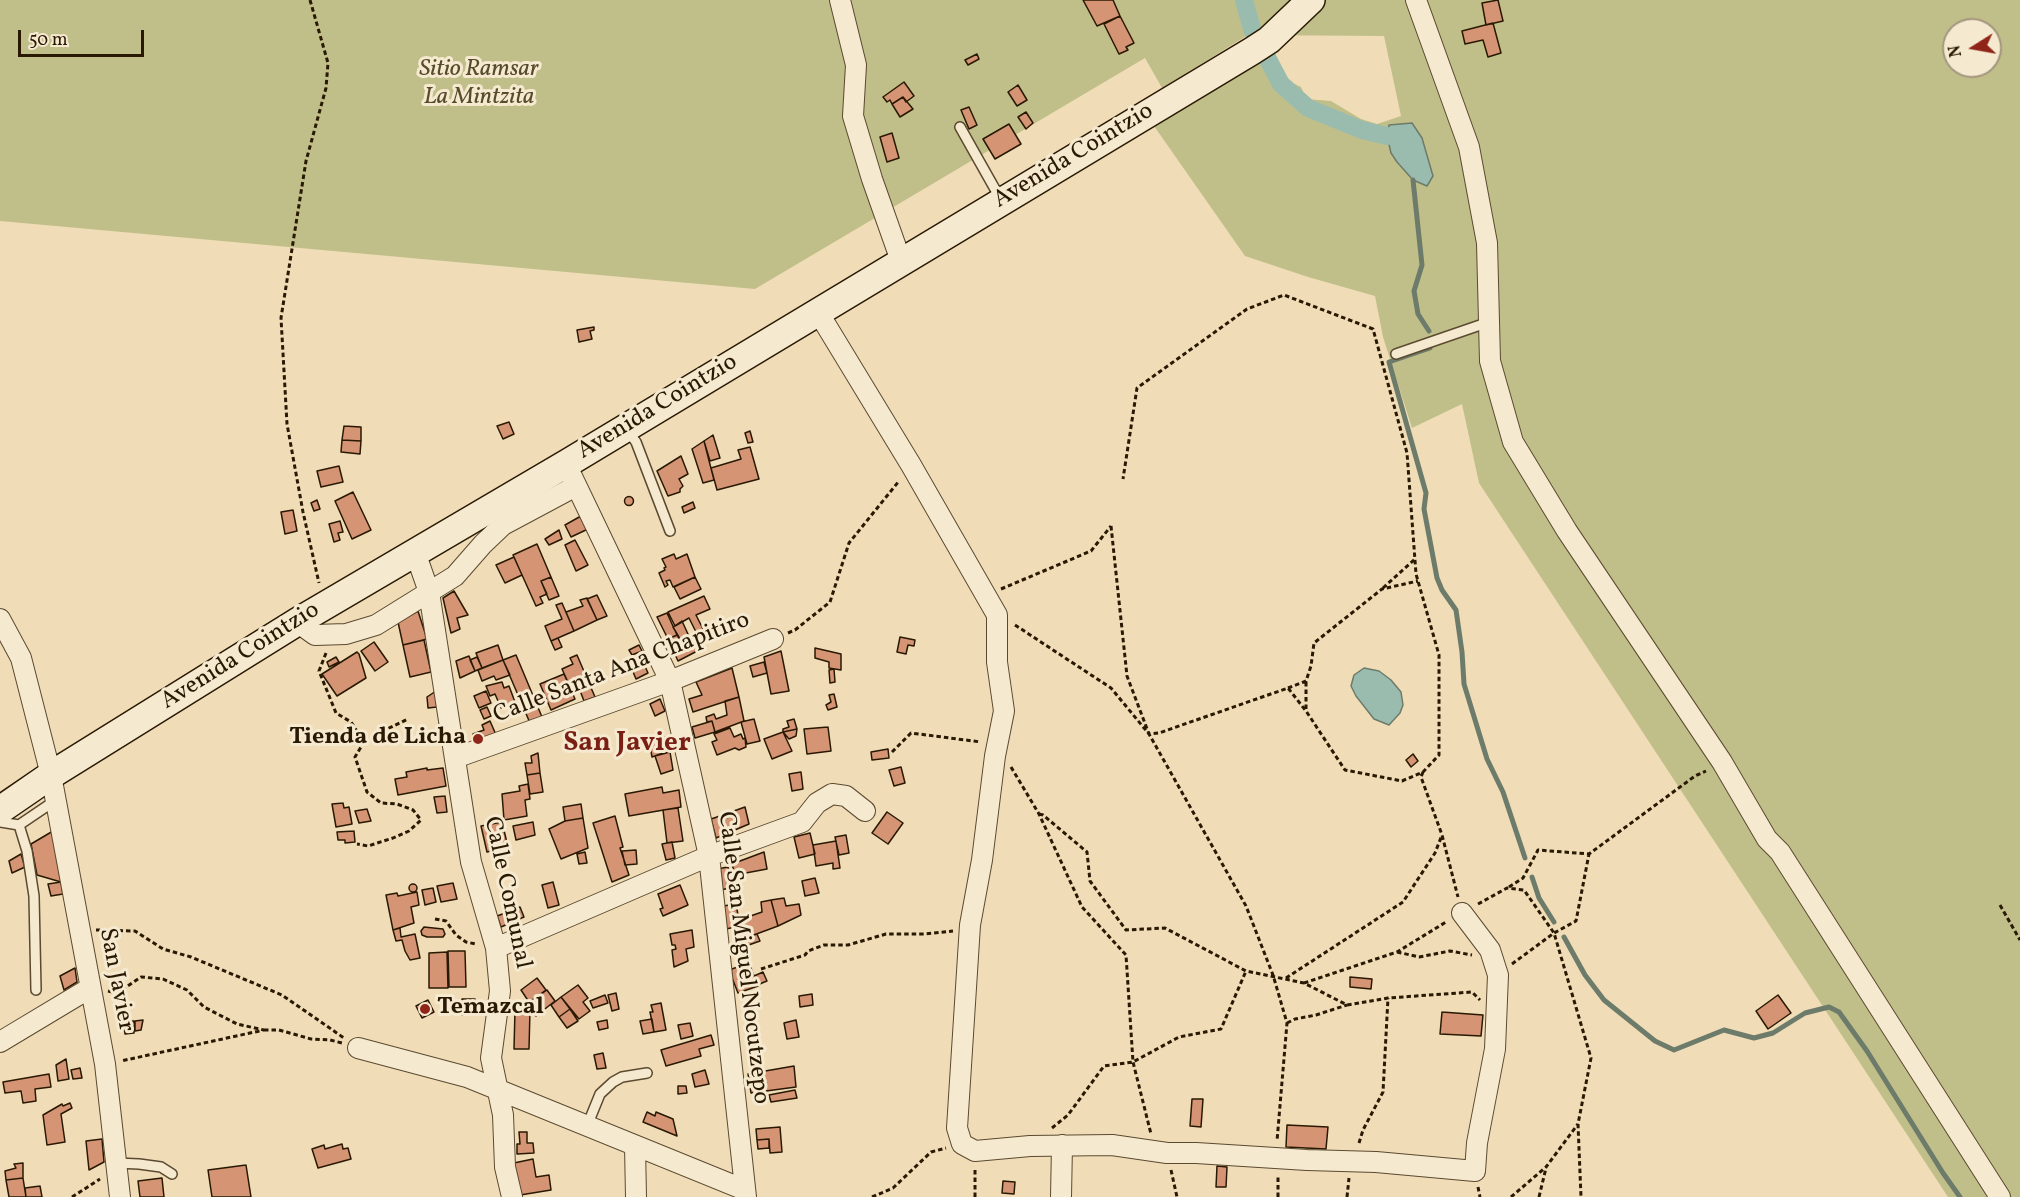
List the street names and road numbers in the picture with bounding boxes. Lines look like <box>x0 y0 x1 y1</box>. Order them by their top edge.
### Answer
street label: Avenida Cointzio <box>989 98 1159 216</box>
street label: Avenida Cointzio <box>573 349 743 467</box>
street label: Avenida Cointzio <box>156 597 326 717</box>
street label: Calle Santa Ana Chapitiro <box>490 607 754 731</box>
street label: Calle San Miguel Nocutzepo <box>710 810 774 1106</box>
street label: Calle Comunal <box>476 814 536 972</box>
street label: San Javier <box>91 926 139 1034</box>

